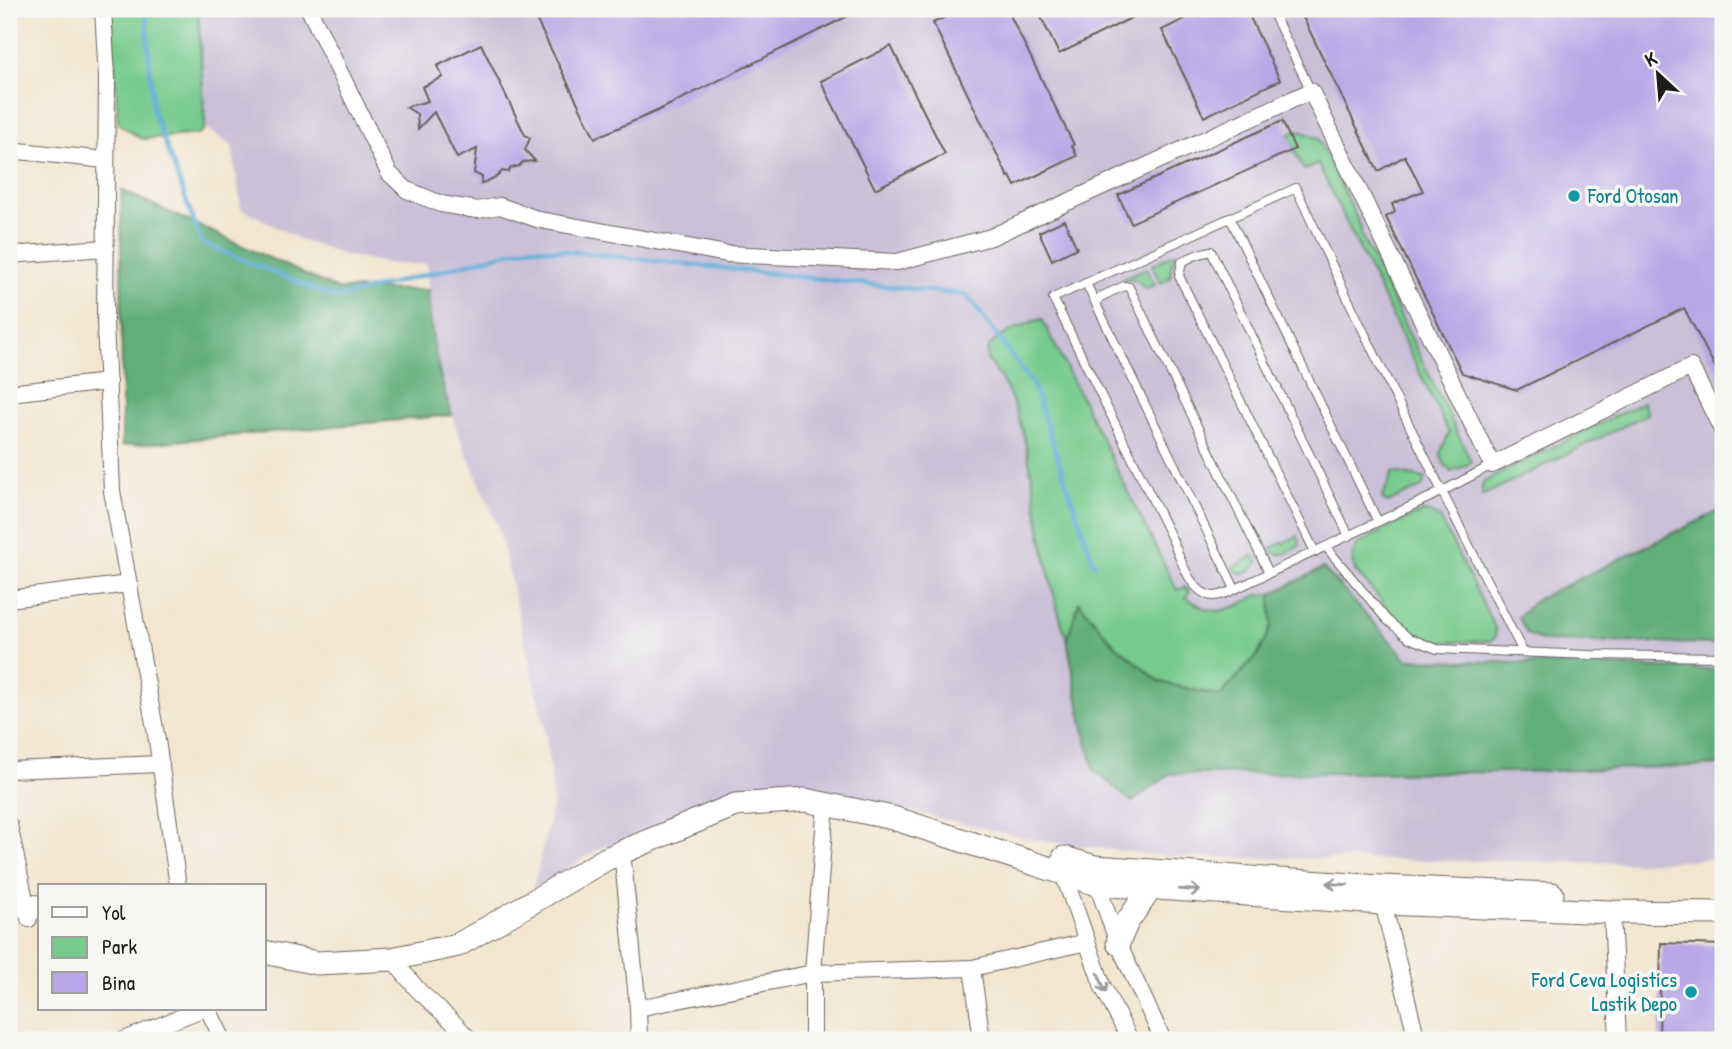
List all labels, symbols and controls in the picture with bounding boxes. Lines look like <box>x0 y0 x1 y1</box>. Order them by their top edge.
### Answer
north arrow <box>1624 38 1694 108</box>
text: K <box>1640 45 1661 73</box>
place label: Ford Otosan <box>1587 181 1679 210</box>
marker: Ford Otosan <box>1566 188 1582 204</box>
one-way arrow <box>1326 877 1349 890</box>
legend <box>38 884 266 1010</box>
one-way arrow <box>1178 884 1201 897</box>
text: Yol <box>102 898 126 927</box>
text: Park <box>102 932 137 961</box>
place label: Ford Ceva Logistics Lastik Depo <box>1531 965 1677 1018</box>
text: Bina <box>102 968 135 997</box>
one-way arrow <box>1096 972 1109 994</box>
marker: Ford Ceva Logistics Lastik Depo <box>1683 984 1699 1000</box>

